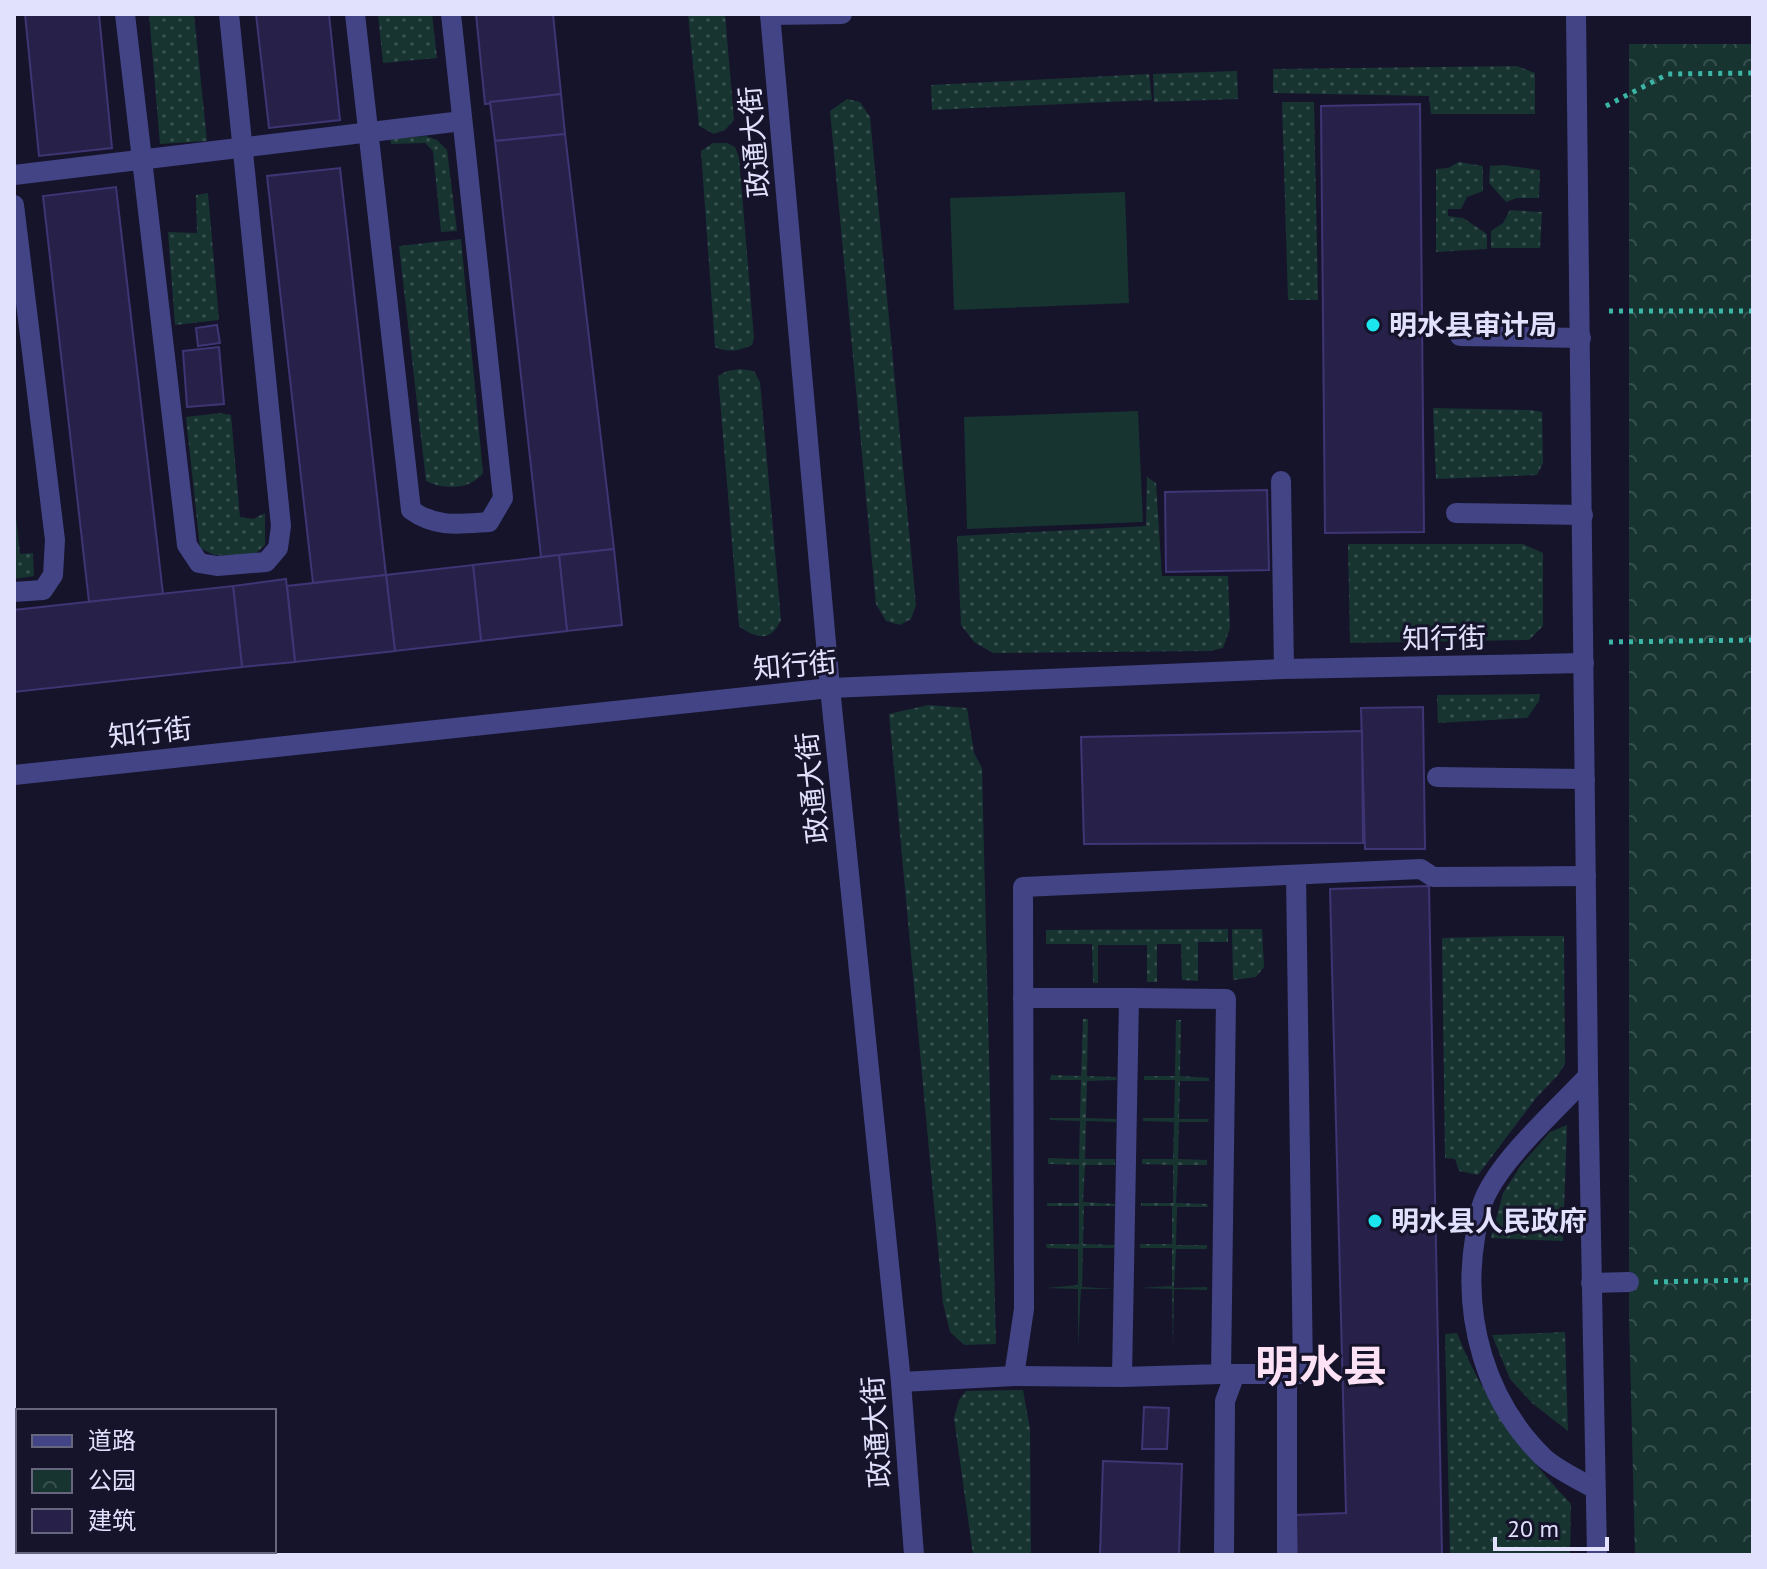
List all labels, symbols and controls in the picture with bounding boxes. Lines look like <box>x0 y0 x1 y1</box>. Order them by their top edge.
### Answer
street label: 政通大街 <box>730 85 777 199</box>
place label: 明水县审计局 <box>1389 306 1557 343</box>
marker: 明水县审计局 <box>1364 316 1382 334</box>
street label: 知行街 <box>1402 618 1486 657</box>
street label: 知行街 <box>751 642 838 687</box>
street label: 知行街 <box>106 709 194 754</box>
street label: 政通大街 <box>787 730 836 846</box>
place label: 明水县人民政府 <box>1391 1202 1587 1239</box>
marker: 明水县人民政府 <box>1366 1212 1384 1230</box>
district label: 明水县 <box>1255 1337 1387 1394</box>
street label: 政通大街 <box>853 1375 898 1489</box>
legend <box>16 1409 276 1553</box>
text: 道路 <box>88 1425 136 1456</box>
text: 公园 <box>88 1465 136 1496</box>
scale bar <box>1495 1501 1607 1551</box>
text: 建筑 <box>88 1505 136 1536</box>
text: 20 m <box>1507 1513 1559 1544</box>

